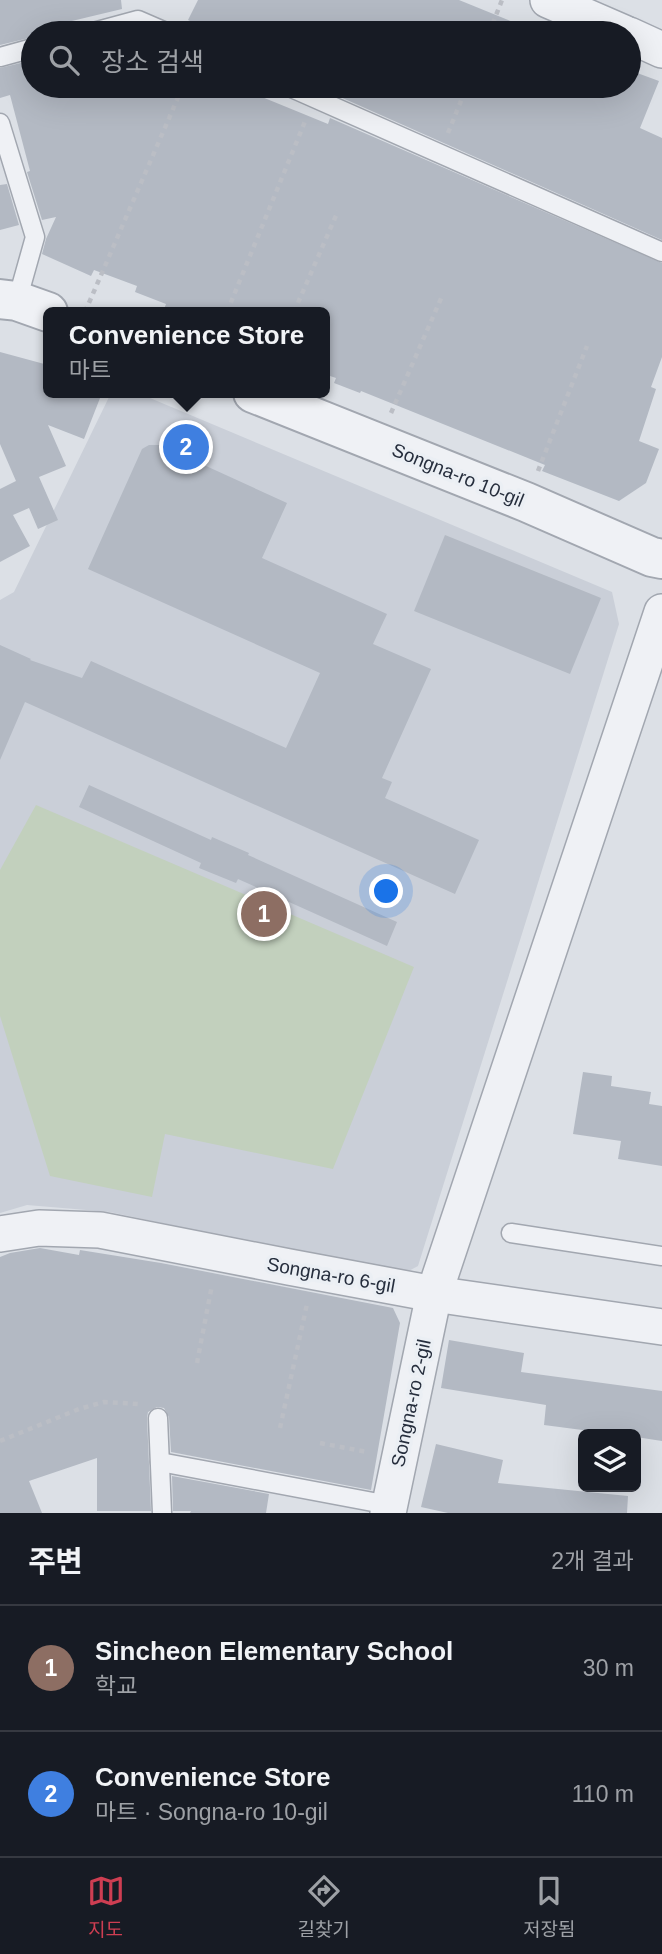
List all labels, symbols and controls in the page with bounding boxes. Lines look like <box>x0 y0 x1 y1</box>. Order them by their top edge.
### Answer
search box <box>21 21 641 98</box>
icon: search <box>45 41 83 79</box>
text: 장소 검색 <box>101 47 204 77</box>
popup <box>43 307 330 398</box>
text: Convenience Store <box>69 320 304 350</box>
text: 마트 <box>69 357 111 383</box>
pin: 2 <box>163 421 209 473</box>
street label: Songna-ro 10-gil <box>389 439 527 511</box>
your location <box>369 874 403 908</box>
pin: 1 <box>241 888 287 940</box>
street label: Songna-ro 6-gil <box>265 1253 397 1297</box>
street label: Songna-ro 2-gil <box>387 1337 435 1469</box>
map controls <box>578 1429 641 1492</box>
button: layers <box>578 1429 641 1492</box>
text: 주변 <box>28 1545 83 1578</box>
text: 2개 결과 <box>551 1548 634 1574</box>
text: Sincheon Elementary School <box>95 1636 453 1666</box>
text: 1 <box>45 1655 57 1681</box>
text: 30 m <box>583 1655 634 1681</box>
text: 학교 <box>95 1673 137 1699</box>
text: Convenience Store <box>95 1762 331 1792</box>
text: 2 <box>45 1781 57 1807</box>
text: 110 m <box>572 1781 634 1807</box>
text: 마트 · Songna-ro 10-gil <box>95 1799 328 1825</box>
tab: 지도 <box>87 1872 125 1941</box>
tab: 길찾기 <box>298 1872 350 1941</box>
tab: 저장됨 <box>523 1872 575 1941</box>

